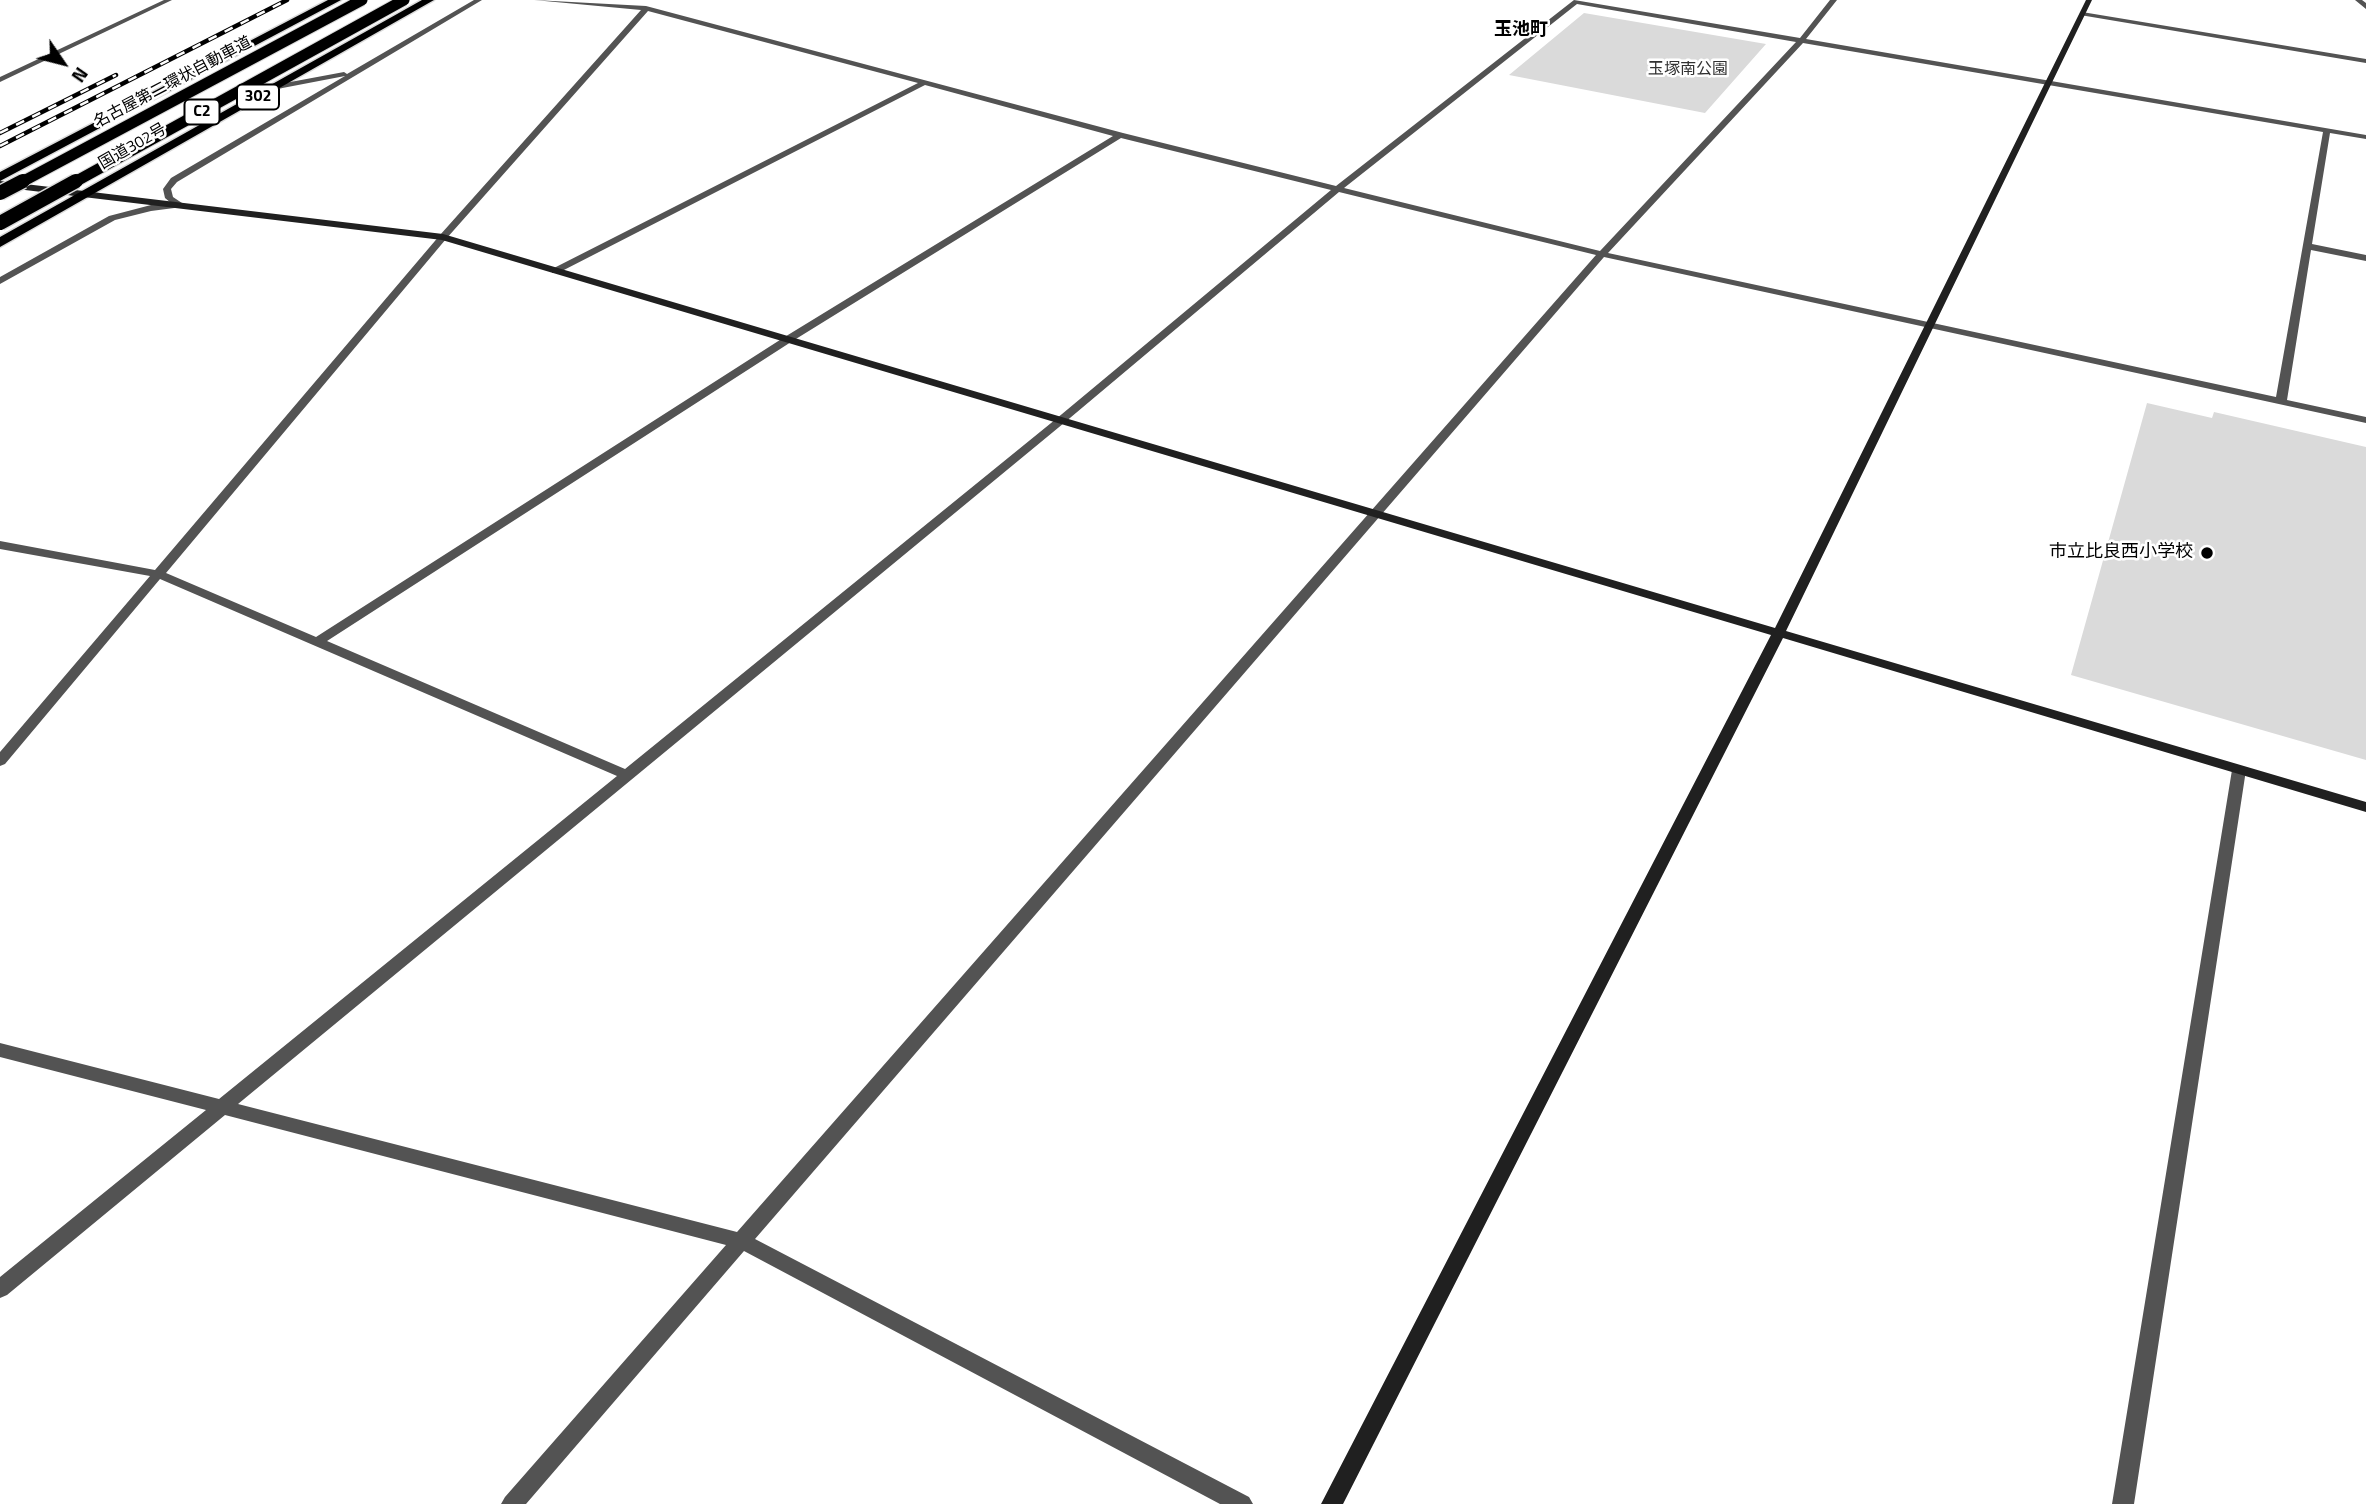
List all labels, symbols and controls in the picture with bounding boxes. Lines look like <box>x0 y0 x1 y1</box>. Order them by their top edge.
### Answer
district label: 玉池町 <box>1494 20 1548 42</box>
north arrow <box>28 28 98 98</box>
street label: 名古屋第二環状自動車道 <box>91 33 255 133</box>
park label: 玉塚南公園 <box>1648 60 1728 80</box>
text: N <box>65 62 96 89</box>
road number: 302 <box>237 85 279 110</box>
road number: C2 <box>184 100 220 124</box>
street label: 国道302号 <box>96 120 170 174</box>
place label: 市立比良西小学校 <box>2049 542 2193 564</box>
marker: 市立比良西小学校 <box>2199 545 2215 561</box>

